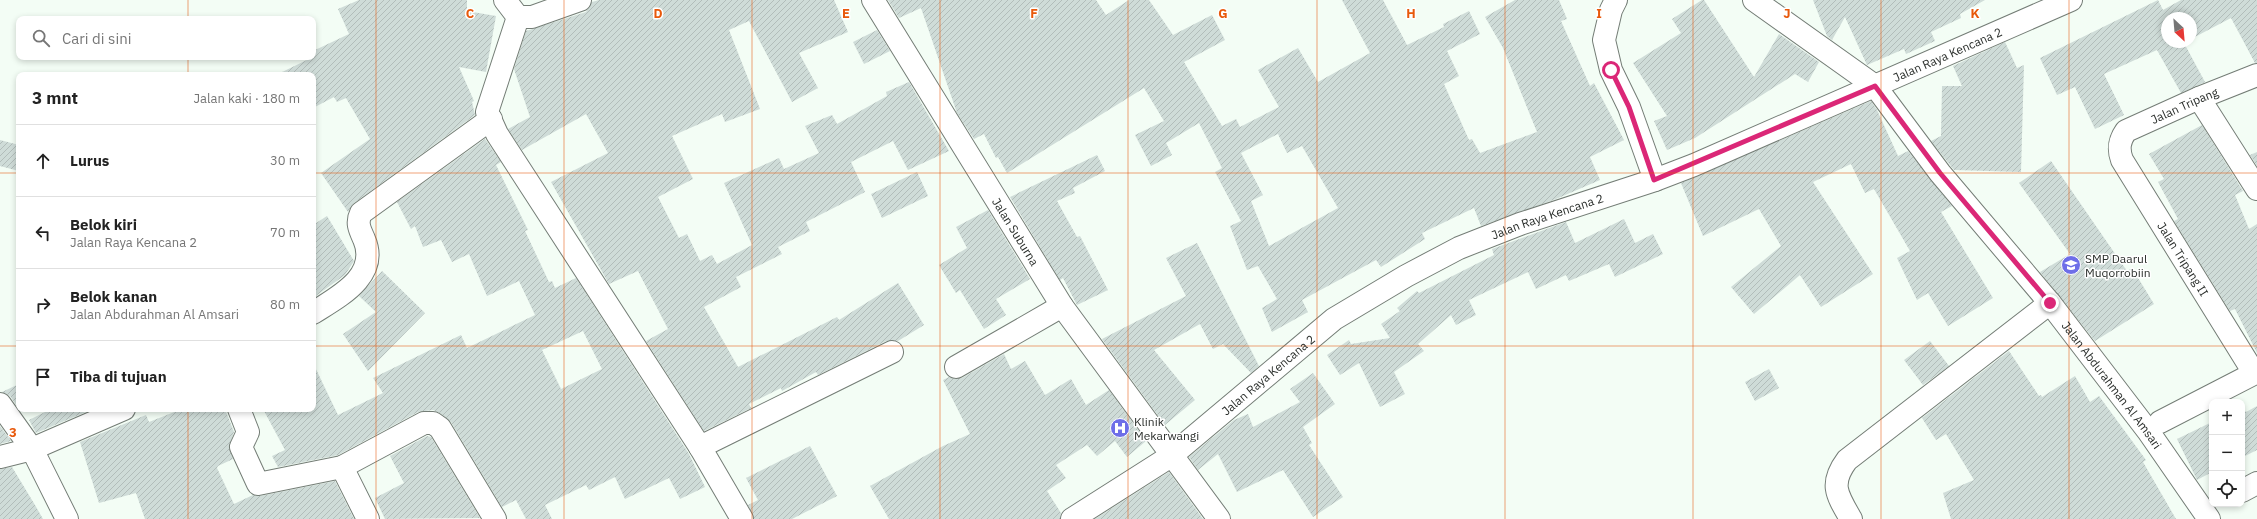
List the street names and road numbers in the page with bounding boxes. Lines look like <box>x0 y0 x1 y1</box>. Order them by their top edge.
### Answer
street label: Jalan Raya Kencana 2 <box>1891 24 2004 85</box>
street label: Jalan Tripang <box>2148 84 2221 126</box>
street label: Jalan Raya Kencana 2 <box>1489 190 1605 242</box>
street label: Jalan Suburna <box>989 195 1043 269</box>
street label: Jalan Tripang II <box>2154 219 2212 299</box>
street label: Jalan Abdurahman Al Amsari <box>2059 318 2165 451</box>
street label: Jalan Raya Kencana 2 <box>1218 331 1318 418</box>

